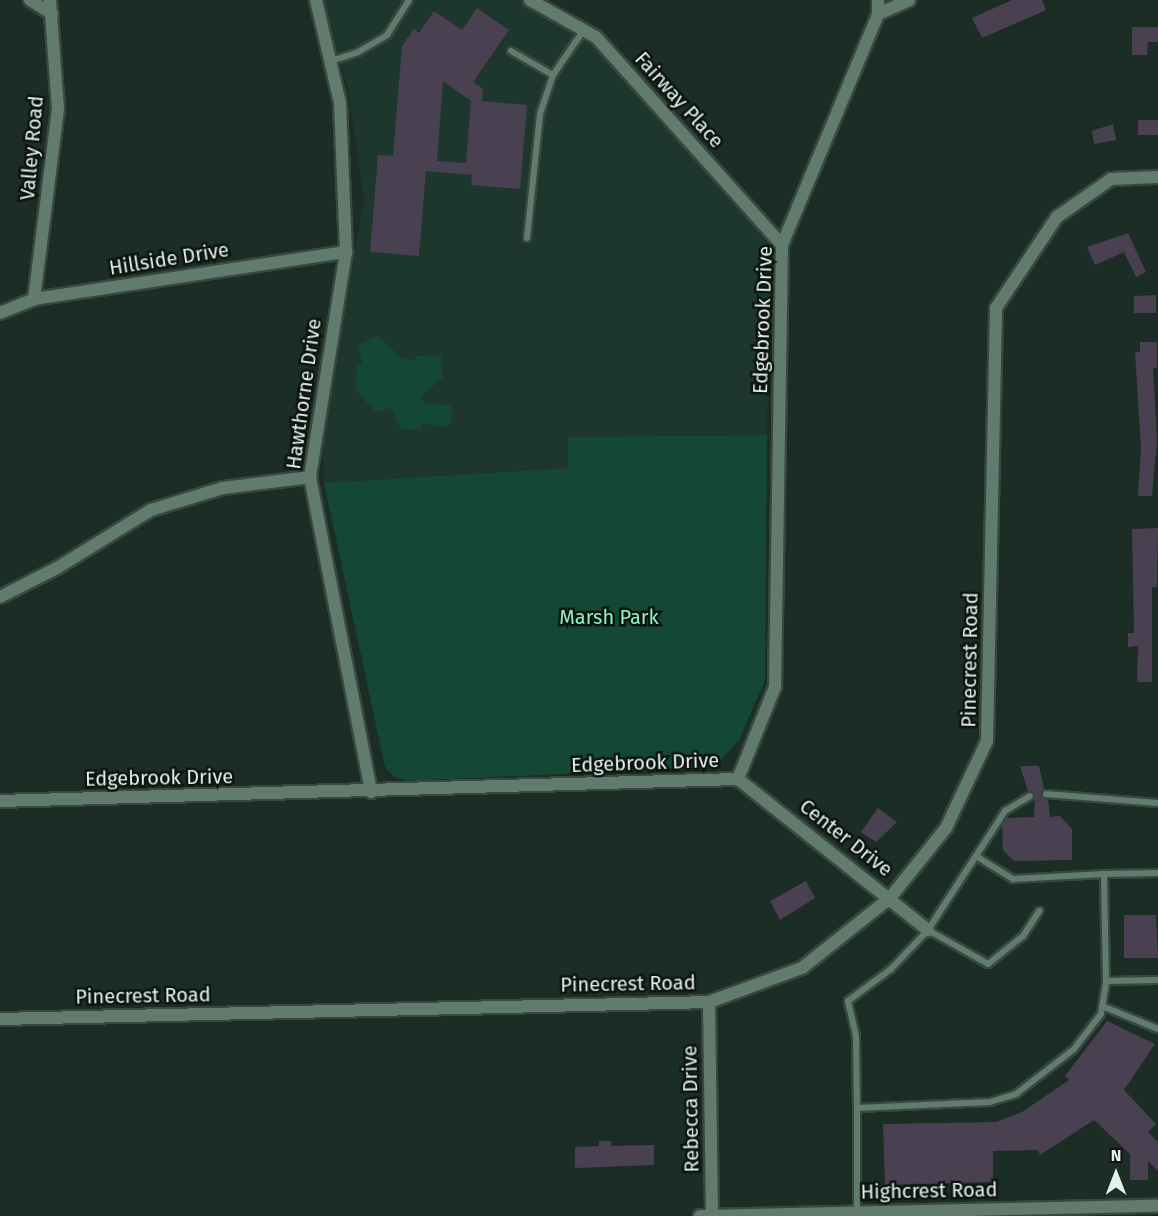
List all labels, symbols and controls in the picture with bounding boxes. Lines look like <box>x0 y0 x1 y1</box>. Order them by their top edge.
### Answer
street label: Fairway Place <box>630 47 728 153</box>
street label: Valley Road <box>15 95 49 201</box>
street label: Hillside Drive <box>107 238 231 280</box>
street label: Edgebrook Drive <box>748 246 778 394</box>
street label: Hawthorne Drive <box>282 317 326 471</box>
street label: Pinecrest Road <box>957 592 983 728</box>
park label: Marsh Park <box>559 605 659 629</box>
street label: Edgebrook Drive <box>571 748 719 778</box>
street label: Edgebrook Drive <box>85 765 233 791</box>
street label: Center Drive <box>795 794 897 882</box>
street label: Pinecrest Road <box>560 971 696 997</box>
street label: Pinecrest Road <box>75 983 211 1009</box>
street label: Rebecca Drive <box>678 1045 704 1173</box>
north arrow <box>1086 1144 1146 1204</box>
text: N <box>1111 1146 1121 1165</box>
street label: Highcrest Road <box>860 1178 998 1204</box>

